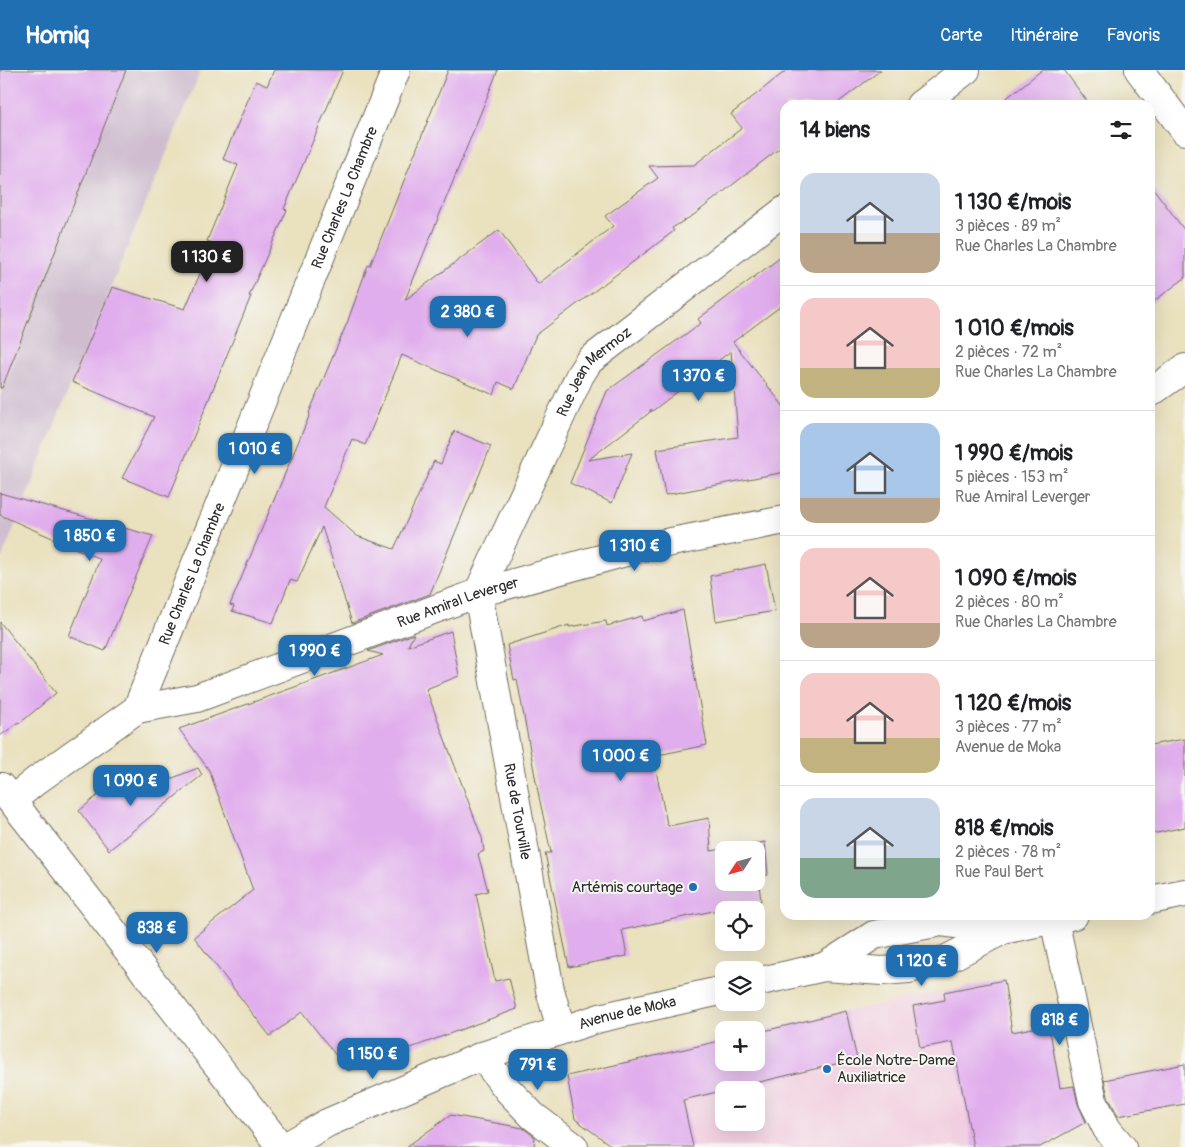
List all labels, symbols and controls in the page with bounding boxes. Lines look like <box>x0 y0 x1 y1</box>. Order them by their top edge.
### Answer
text: Homiq <box>25 21 89 50</box>
text: Carte <box>940 24 982 47</box>
text: Itinéraire <box>1010 24 1078 47</box>
text: Favoris <box>1106 24 1160 47</box>
icon: filters <box>1107 116 1135 144</box>
text: 14 biens <box>800 117 870 144</box>
street label: Rue Charles La Chambre <box>307 123 382 271</box>
text: 1 130 €/mois <box>955 189 1071 216</box>
icon: home <box>840 193 900 253</box>
text: 3 pièces · 89 m² <box>955 216 1061 236</box>
text: Rue Charles La Chambre <box>955 236 1117 256</box>
pin: 1 130 € <box>161 240 253 283</box>
text: 1 130 € <box>182 247 232 267</box>
pin: 2 380 € <box>422 296 514 338</box>
text: 2 380 € <box>441 302 495 322</box>
text: 1 010 €/mois <box>955 315 1074 342</box>
icon: home <box>840 318 900 378</box>
street label: Rue Jean Mermoz <box>552 322 635 420</box>
text: 2 pièces · 72 m² <box>955 342 1062 362</box>
pin: 1 370 € <box>653 360 745 402</box>
text: Rue Charles La Chambre <box>955 362 1117 382</box>
text: 1 370 € <box>673 366 725 386</box>
pin: 1 010 € <box>209 432 301 475</box>
text: 1 010 € <box>229 439 281 459</box>
text: 1 990 €/mois <box>955 440 1073 467</box>
icon: home <box>840 443 900 503</box>
text: 5 pièces · 153 m² <box>955 467 1068 487</box>
text: Rue Amiral Leverger <box>955 487 1091 507</box>
street label: Rue Charles La Chambre <box>155 499 229 648</box>
pin: 1 850 € <box>44 520 136 562</box>
text: 1 850 € <box>64 526 116 546</box>
pin: 1 310 € <box>589 530 681 572</box>
text: 1 310 € <box>610 536 660 556</box>
text: 1 090 €/mois <box>955 565 1076 592</box>
icon: home <box>840 568 900 628</box>
street label: Rue Amiral Leverger <box>394 573 521 632</box>
text: 2 pièces · 80 m² <box>955 592 1064 612</box>
text: Rue Charles La Chambre <box>955 612 1117 632</box>
pin: 1 990 € <box>269 634 361 677</box>
text: 1 990 € <box>289 641 341 661</box>
text: 1 120 €/mois <box>955 690 1071 717</box>
icon: home <box>840 693 900 753</box>
text: 3 pièces · 77 m² <box>955 717 1062 737</box>
text: Avenue de Moka <box>955 737 1061 757</box>
pin: 1 000 € <box>575 740 667 782</box>
text: 1 000 € <box>593 746 649 766</box>
street label: Rue de Tourville <box>500 762 536 862</box>
pin: 1 090 € <box>85 764 177 807</box>
text: 1 090 € <box>104 771 158 791</box>
text: 818 €/mois <box>955 815 1053 842</box>
icon: home <box>840 818 900 878</box>
north arrow <box>715 841 765 891</box>
map controls <box>715 841 765 1131</box>
text: 2 pièces · 78 m² <box>955 842 1061 862</box>
text: Rue Paul Bert <box>955 862 1043 882</box>
place label: Artémis courtage <box>571 878 684 897</box>
marker: Artémis courtage <box>687 881 699 893</box>
button: locate <box>715 901 765 951</box>
pin: 838 € <box>122 912 192 954</box>
text: 838 € <box>137 918 177 938</box>
pin: 1 120 € <box>876 944 968 987</box>
text: 1 120 € <box>897 951 947 971</box>
button: layers <box>715 961 765 1011</box>
street label: Avenue de Moka <box>576 992 678 1034</box>
pin: 818 € <box>1025 1004 1095 1046</box>
text: 818 € <box>1042 1010 1078 1030</box>
button: + <box>715 1021 765 1071</box>
pin: 1 150 € <box>327 1038 419 1080</box>
text: 1 150 € <box>348 1044 398 1064</box>
pin: 791 € <box>503 1048 573 1091</box>
place label: École Notre-Dame Auxiliatrice <box>837 1051 956 1087</box>
text: 791 € <box>520 1055 557 1075</box>
marker: École Notre-Dame Auxiliatrice <box>821 1063 833 1075</box>
button: − <box>715 1081 765 1131</box>

